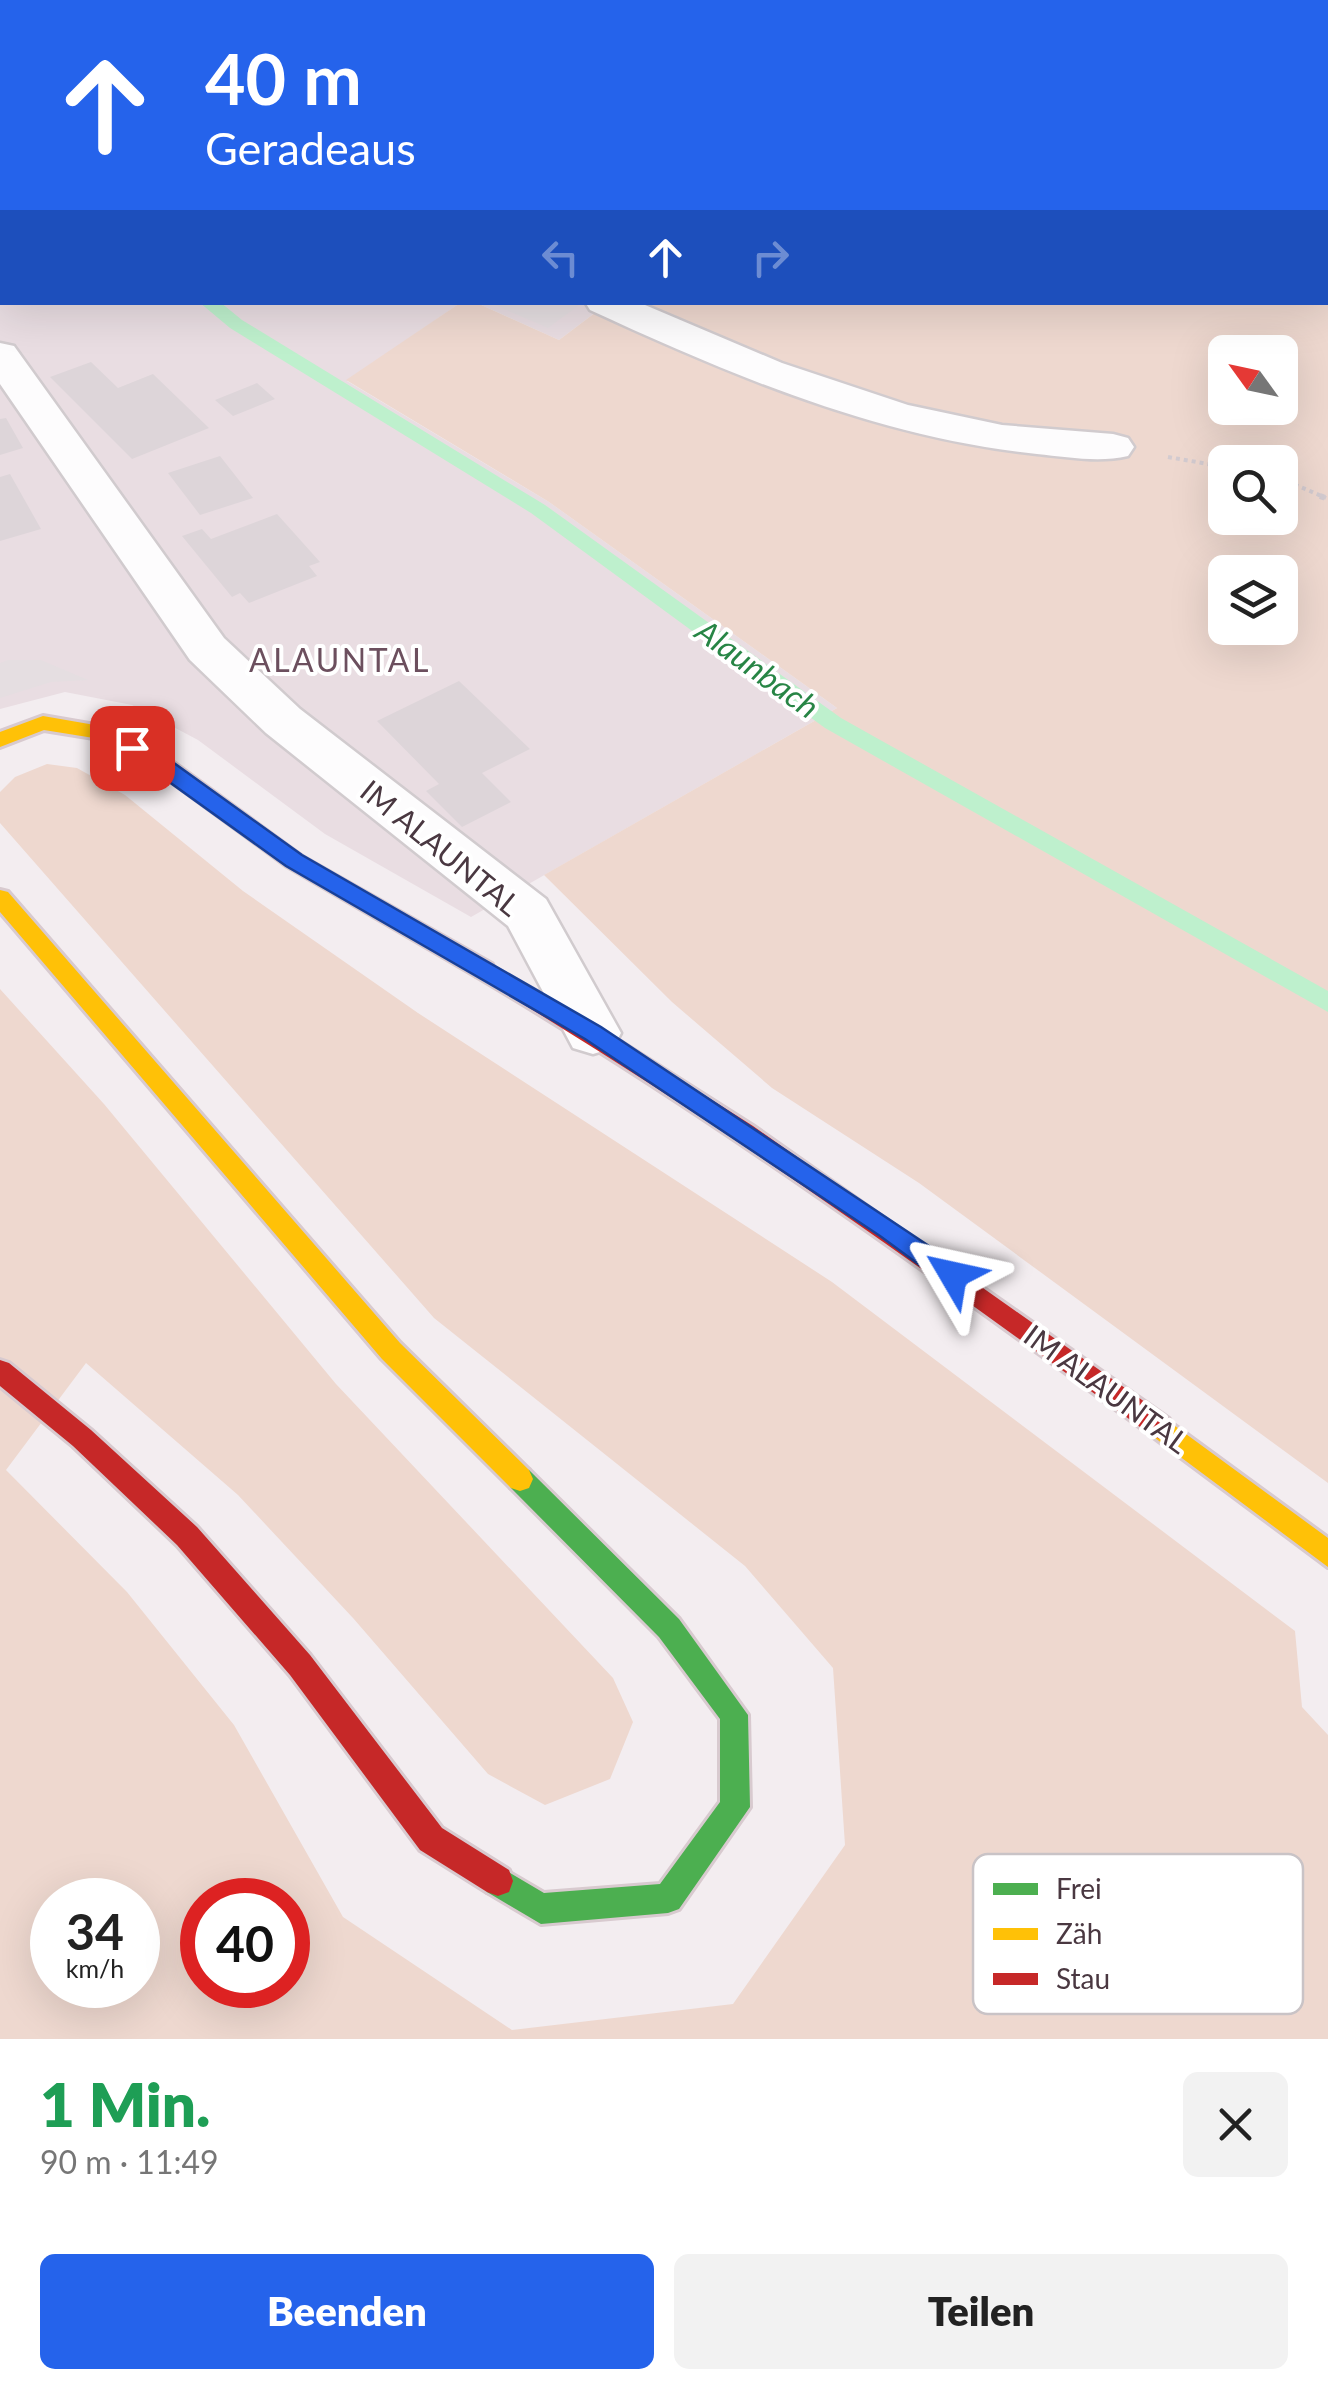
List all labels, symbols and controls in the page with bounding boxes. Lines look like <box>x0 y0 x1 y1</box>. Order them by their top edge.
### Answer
text: 40 m <box>205 36 362 120</box>
icon: ahead <box>40 40 170 170</box>
text: Geradeaus <box>205 121 416 175</box>
icon: left <box>533 230 588 285</box>
icon: ahead <box>638 230 693 285</box>
icon: right <box>743 230 798 285</box>
north arrow <box>1208 335 1298 425</box>
map controls <box>1208 335 1298 645</box>
button: search <box>1208 445 1298 535</box>
button: layers <box>1208 555 1298 645</box>
water label: Alaunbach <box>687 609 827 726</box>
district label: ALAUNTAL <box>249 640 431 679</box>
pin <box>90 706 175 791</box>
icon: arrive <box>105 721 160 776</box>
street label: IM ALAUNTAL <box>354 772 528 922</box>
position arrow <box>901 1223 1005 1327</box>
street label: IM ALAUNTAL <box>1018 1316 1196 1460</box>
legend <box>973 1854 1303 2014</box>
text: Frei <box>1056 1871 1102 1905</box>
speed limit sign: 40 <box>180 1878 310 2008</box>
text: 34 <box>66 1901 124 1961</box>
text: Zäh <box>1056 1916 1102 1950</box>
text: km/h <box>66 1953 124 1983</box>
text: Stau <box>1056 1961 1110 1995</box>
text: 1 Min. <box>40 2068 210 2140</box>
button: close <box>1183 2072 1288 2177</box>
text: 90 m · 11:49 <box>40 2142 219 2181</box>
button: Beenden <box>40 2254 654 2369</box>
button: Teilen <box>674 2254 1288 2369</box>

